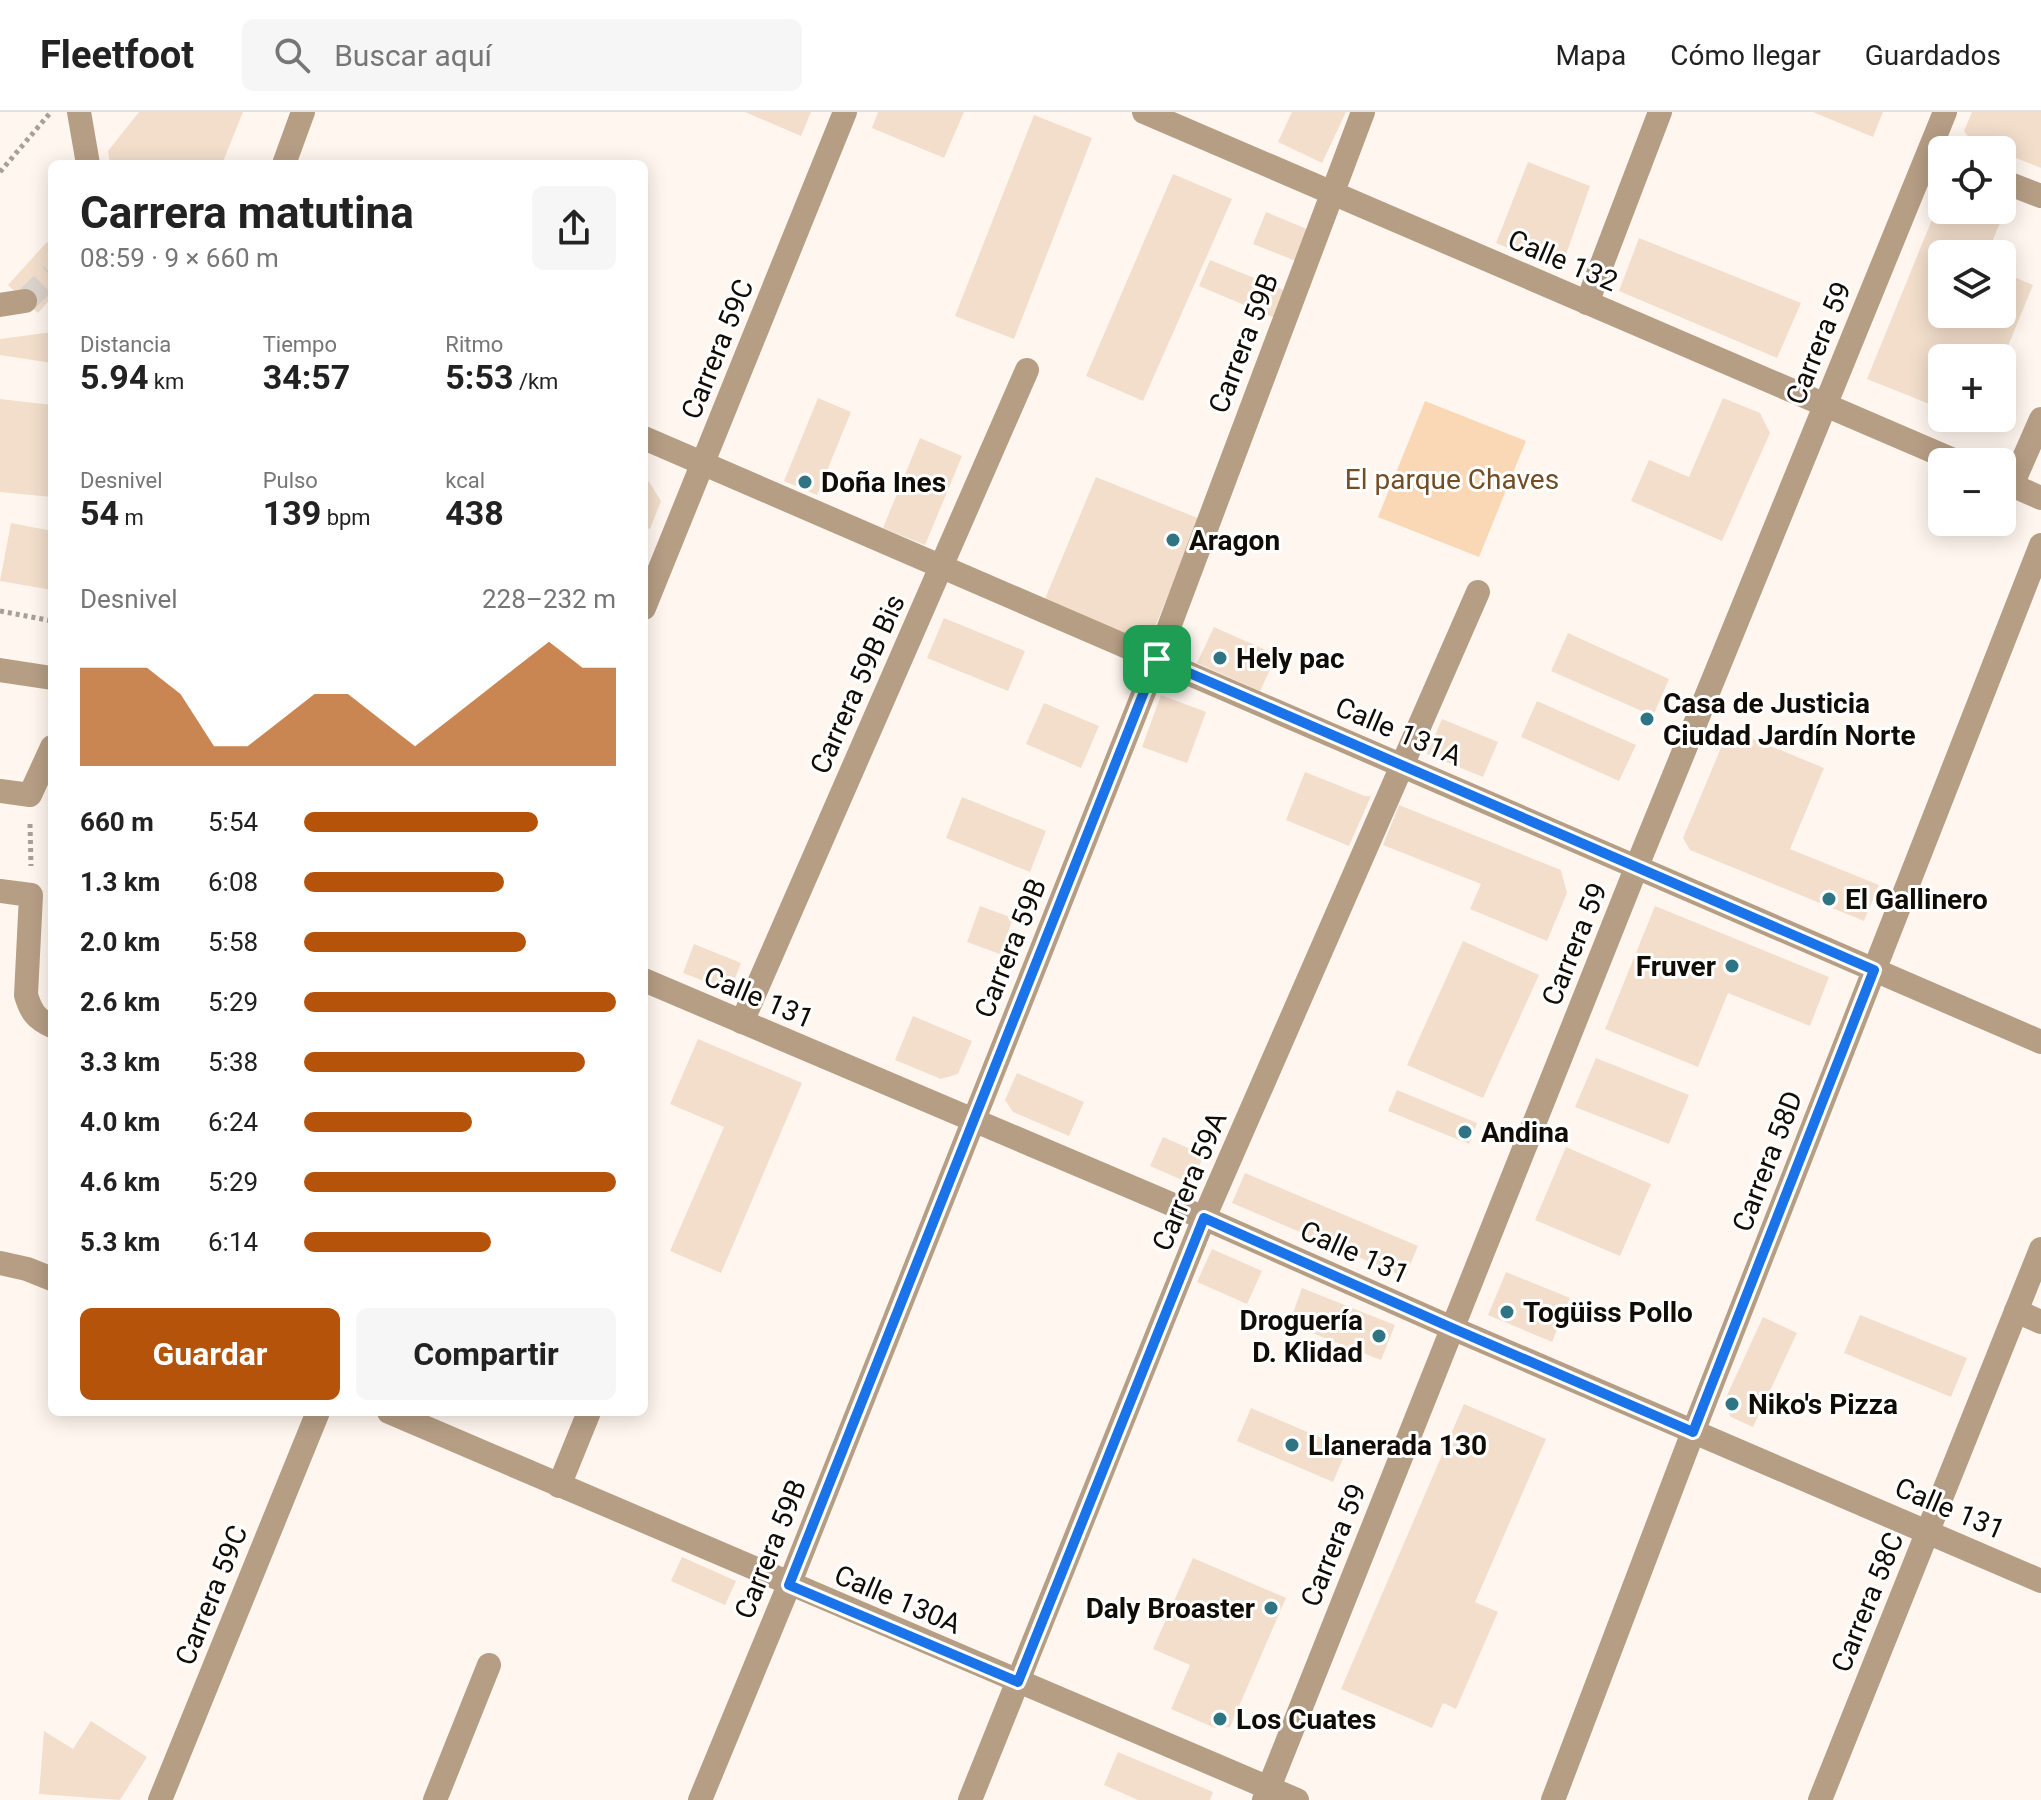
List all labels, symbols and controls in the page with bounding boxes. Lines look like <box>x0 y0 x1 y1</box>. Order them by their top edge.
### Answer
search box <box>242 19 802 91</box>
text: Fleetfoot <box>40 33 194 77</box>
icon: search <box>270 33 314 77</box>
text: Buscar aquí <box>334 38 492 73</box>
text: Mapa <box>1556 39 1626 72</box>
text: Cómo llegar <box>1670 39 1821 72</box>
text: Guardados <box>1865 39 2001 72</box>
map controls <box>1928 136 2016 536</box>
button: locate <box>1928 136 2016 224</box>
button: share <box>532 186 616 270</box>
text: Carrera matutina <box>80 187 414 239</box>
street label: Calle 132 <box>1503 223 1623 298</box>
button: layers <box>1928 240 2016 328</box>
text: 08:59 · 9 × 660 m <box>80 243 279 273</box>
street label: Carrera 59B <box>1202 269 1285 418</box>
street label: Carrera 59C <box>674 274 760 424</box>
street label: Carrera 59 <box>1779 277 1858 409</box>
text: Distancia <box>80 332 171 357</box>
text: Tiempo <box>263 332 337 357</box>
text: Ritmo <box>445 332 503 357</box>
button: + <box>1928 344 2016 432</box>
text: 5.94 <box>80 357 148 397</box>
text: 34:57 <box>263 357 350 397</box>
text: 5:53 <box>445 357 513 397</box>
text: km <box>148 369 184 394</box>
text: /km <box>513 369 558 394</box>
button: − <box>1928 448 2016 536</box>
park label: El parque Chaves <box>1345 463 1559 496</box>
place label: Doña Ines <box>821 466 946 499</box>
text: Desnivel <box>80 468 163 493</box>
text: Pulso <box>263 468 318 493</box>
text: kcal <box>445 468 485 493</box>
marker: Doña Ines <box>796 473 814 491</box>
text: 54 <box>80 493 119 533</box>
text: 139 <box>263 493 321 533</box>
text: 438 <box>445 493 504 533</box>
text: m <box>119 505 144 530</box>
text: bpm <box>321 505 371 530</box>
place label: Aragon <box>1189 524 1280 557</box>
marker: Aragon <box>1164 531 1182 549</box>
text: Desnivel <box>80 584 178 614</box>
text: 228–232 m <box>482 584 616 614</box>
street label: Carrera 59B Bis <box>803 589 912 779</box>
pin <box>1123 625 1191 693</box>
icon: arrive <box>1135 637 1179 681</box>
place label: Hely pac <box>1236 642 1345 675</box>
marker: Hely pac <box>1211 649 1229 667</box>
place label: Casa de Justicia Ciudad Jardín Norte <box>1663 687 1916 752</box>
street label: Calle 131A <box>1331 690 1467 773</box>
marker: Casa de Justicia Ciudad Jardín Norte <box>1638 710 1656 728</box>
text: 660 m <box>80 807 154 837</box>
text: 5:54 <box>208 807 258 837</box>
text: 1.3 km <box>80 867 160 897</box>
text: 6:08 <box>208 867 258 897</box>
street label: Carrera 59B <box>968 874 1053 1023</box>
street label: Carrera 59 <box>1535 878 1614 1010</box>
place label: El Gallinero <box>1845 883 1988 916</box>
marker: El Gallinero <box>1820 890 1838 908</box>
text: 2.0 km <box>80 927 160 957</box>
text: 5:58 <box>208 927 258 957</box>
place label: Fruver <box>1636 950 1716 983</box>
marker: Fruver <box>1723 957 1741 975</box>
street label: Calle 131 <box>699 960 819 1035</box>
text: 2.6 km <box>80 987 160 1017</box>
text: 5:29 <box>208 987 258 1017</box>
text: 3.3 km <box>80 1047 160 1077</box>
text: 5:38 <box>208 1047 258 1077</box>
street label: Carrera 58D <box>1726 1086 1809 1236</box>
text: 4.0 km <box>80 1107 160 1137</box>
text: 6:24 <box>208 1107 258 1137</box>
street label: Carrera 59A <box>1145 1107 1234 1256</box>
place label: Andina <box>1481 1116 1569 1149</box>
marker: Andina <box>1456 1123 1474 1141</box>
text: 4.6 km <box>80 1167 160 1197</box>
text: 5:29 <box>208 1167 258 1197</box>
street label: Calle 131 <box>1295 1214 1415 1291</box>
text: 5.3 km <box>80 1227 160 1257</box>
text: 6:14 <box>208 1227 258 1257</box>
place label: Togüiss Pollo <box>1523 1296 1693 1329</box>
marker: Togüiss Pollo <box>1498 1303 1516 1321</box>
place label: Droguería D. Klidad <box>1239 1304 1363 1369</box>
button: Guardar <box>80 1308 340 1400</box>
button: Compartir <box>356 1308 616 1400</box>
marker: Droguería D. Klidad <box>1370 1327 1388 1345</box>
place label: Niko's Pizza <box>1748 1388 1898 1421</box>
marker: Niko's Pizza <box>1723 1395 1741 1413</box>
place label: Llanerada 130 <box>1308 1429 1487 1462</box>
marker: Llanerada 130 <box>1283 1436 1301 1454</box>
street label: Calle 131 <box>1890 1471 2010 1546</box>
street label: Carrera 59B <box>728 1475 813 1624</box>
street label: Carrera 59 <box>1294 1479 1373 1611</box>
street label: Carrera 59C <box>168 1520 254 1670</box>
street label: Carrera 58C <box>1824 1527 1910 1677</box>
street label: Calle 130A <box>830 1558 966 1641</box>
place label: Daly Broaster <box>1086 1592 1255 1625</box>
marker: Daly Broaster <box>1262 1599 1280 1617</box>
place label: Los Cuates <box>1236 1703 1376 1736</box>
marker: Los Cuates <box>1211 1710 1229 1728</box>

